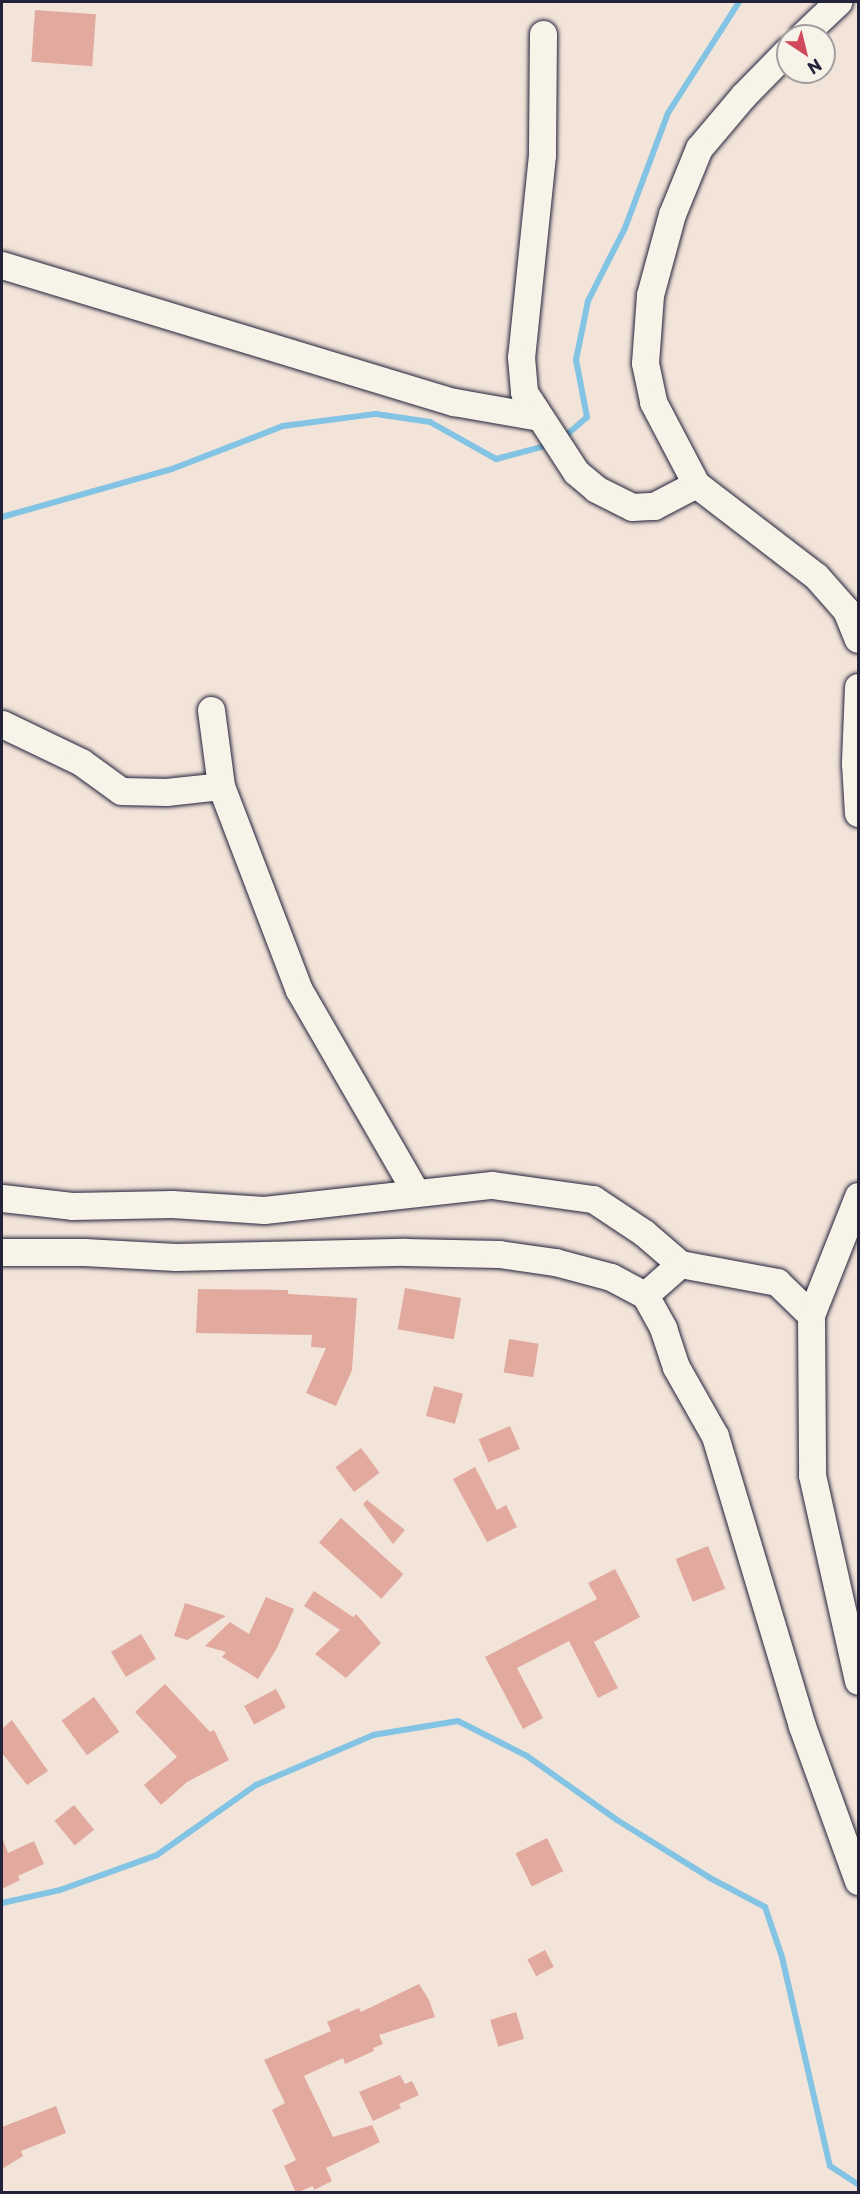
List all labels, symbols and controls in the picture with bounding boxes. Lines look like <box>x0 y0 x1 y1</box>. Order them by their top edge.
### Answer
north arrow <box>776 24 836 84</box>
text: N <box>803 54 827 81</box>

